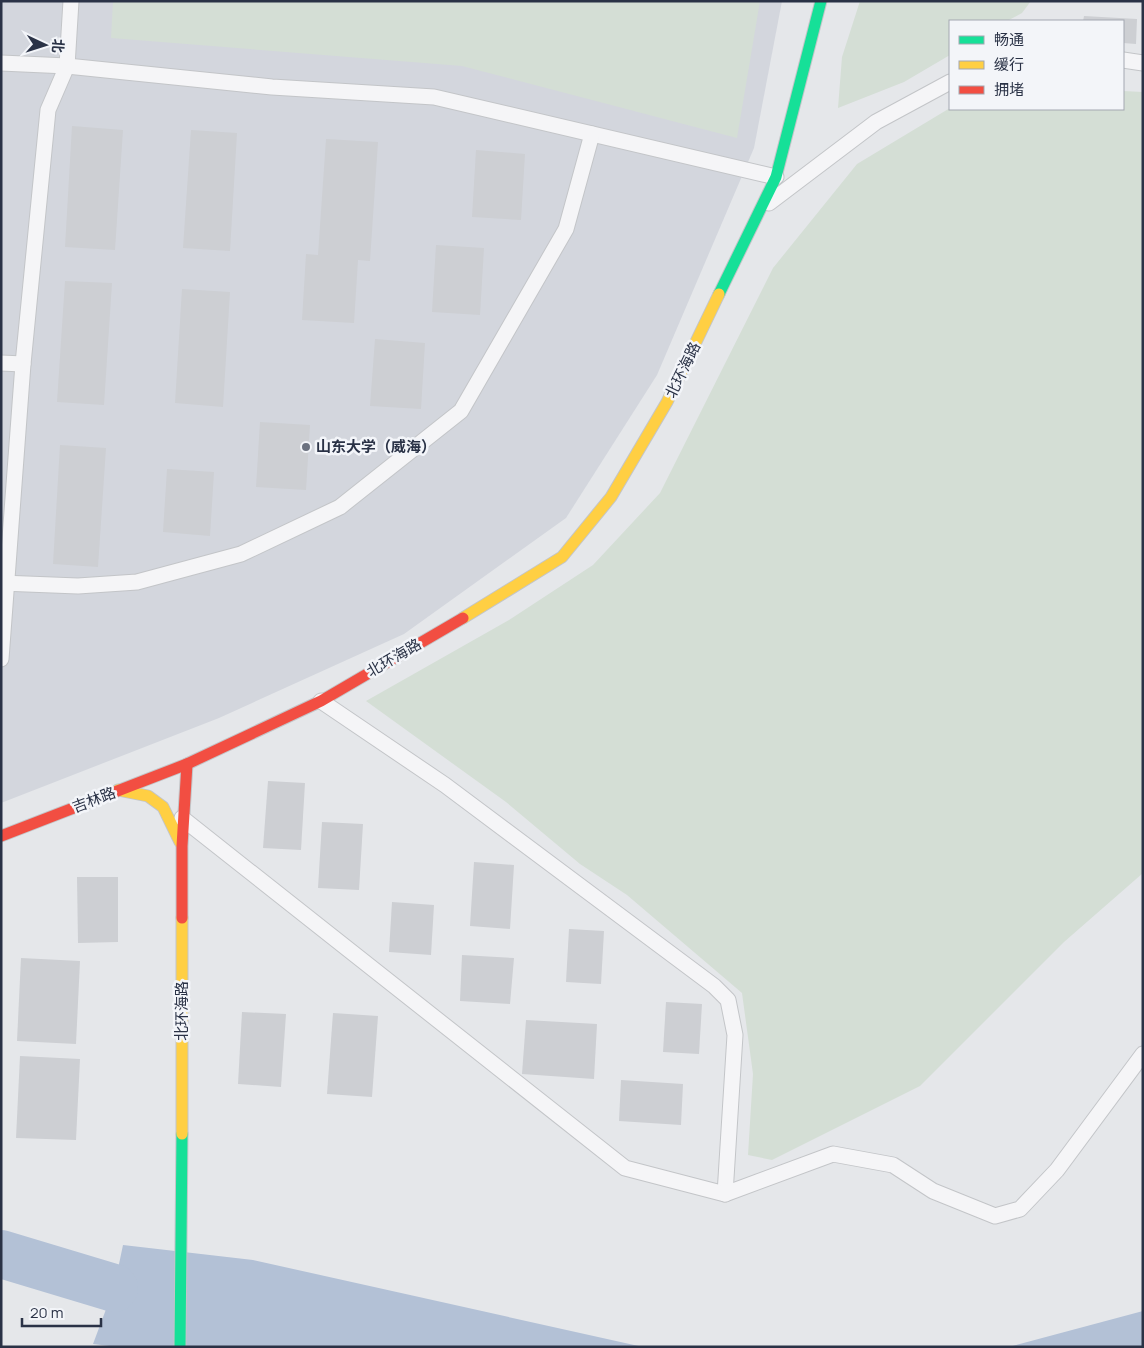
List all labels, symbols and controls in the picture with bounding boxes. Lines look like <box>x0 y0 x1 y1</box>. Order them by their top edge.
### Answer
north arrow <box>20 20 70 70</box>
legend <box>949 20 1124 110</box>
text: 畅通 <box>994 29 1024 50</box>
text: 北 <box>49 38 68 54</box>
text: 缓行 <box>994 54 1024 75</box>
text: 拥堵 <box>994 79 1024 100</box>
street label: 北环海路 <box>660 338 705 401</box>
place label: 山东大学（威海） <box>316 436 436 457</box>
marker: 山东大学（威海） <box>300 441 312 453</box>
street label: 北环海路 <box>363 633 425 682</box>
street label: 吉林路 <box>69 782 119 817</box>
street label: 北环海路 <box>171 981 192 1041</box>
scale bar <box>22 1296 101 1328</box>
text: 20 m <box>30 1302 63 1323</box>

